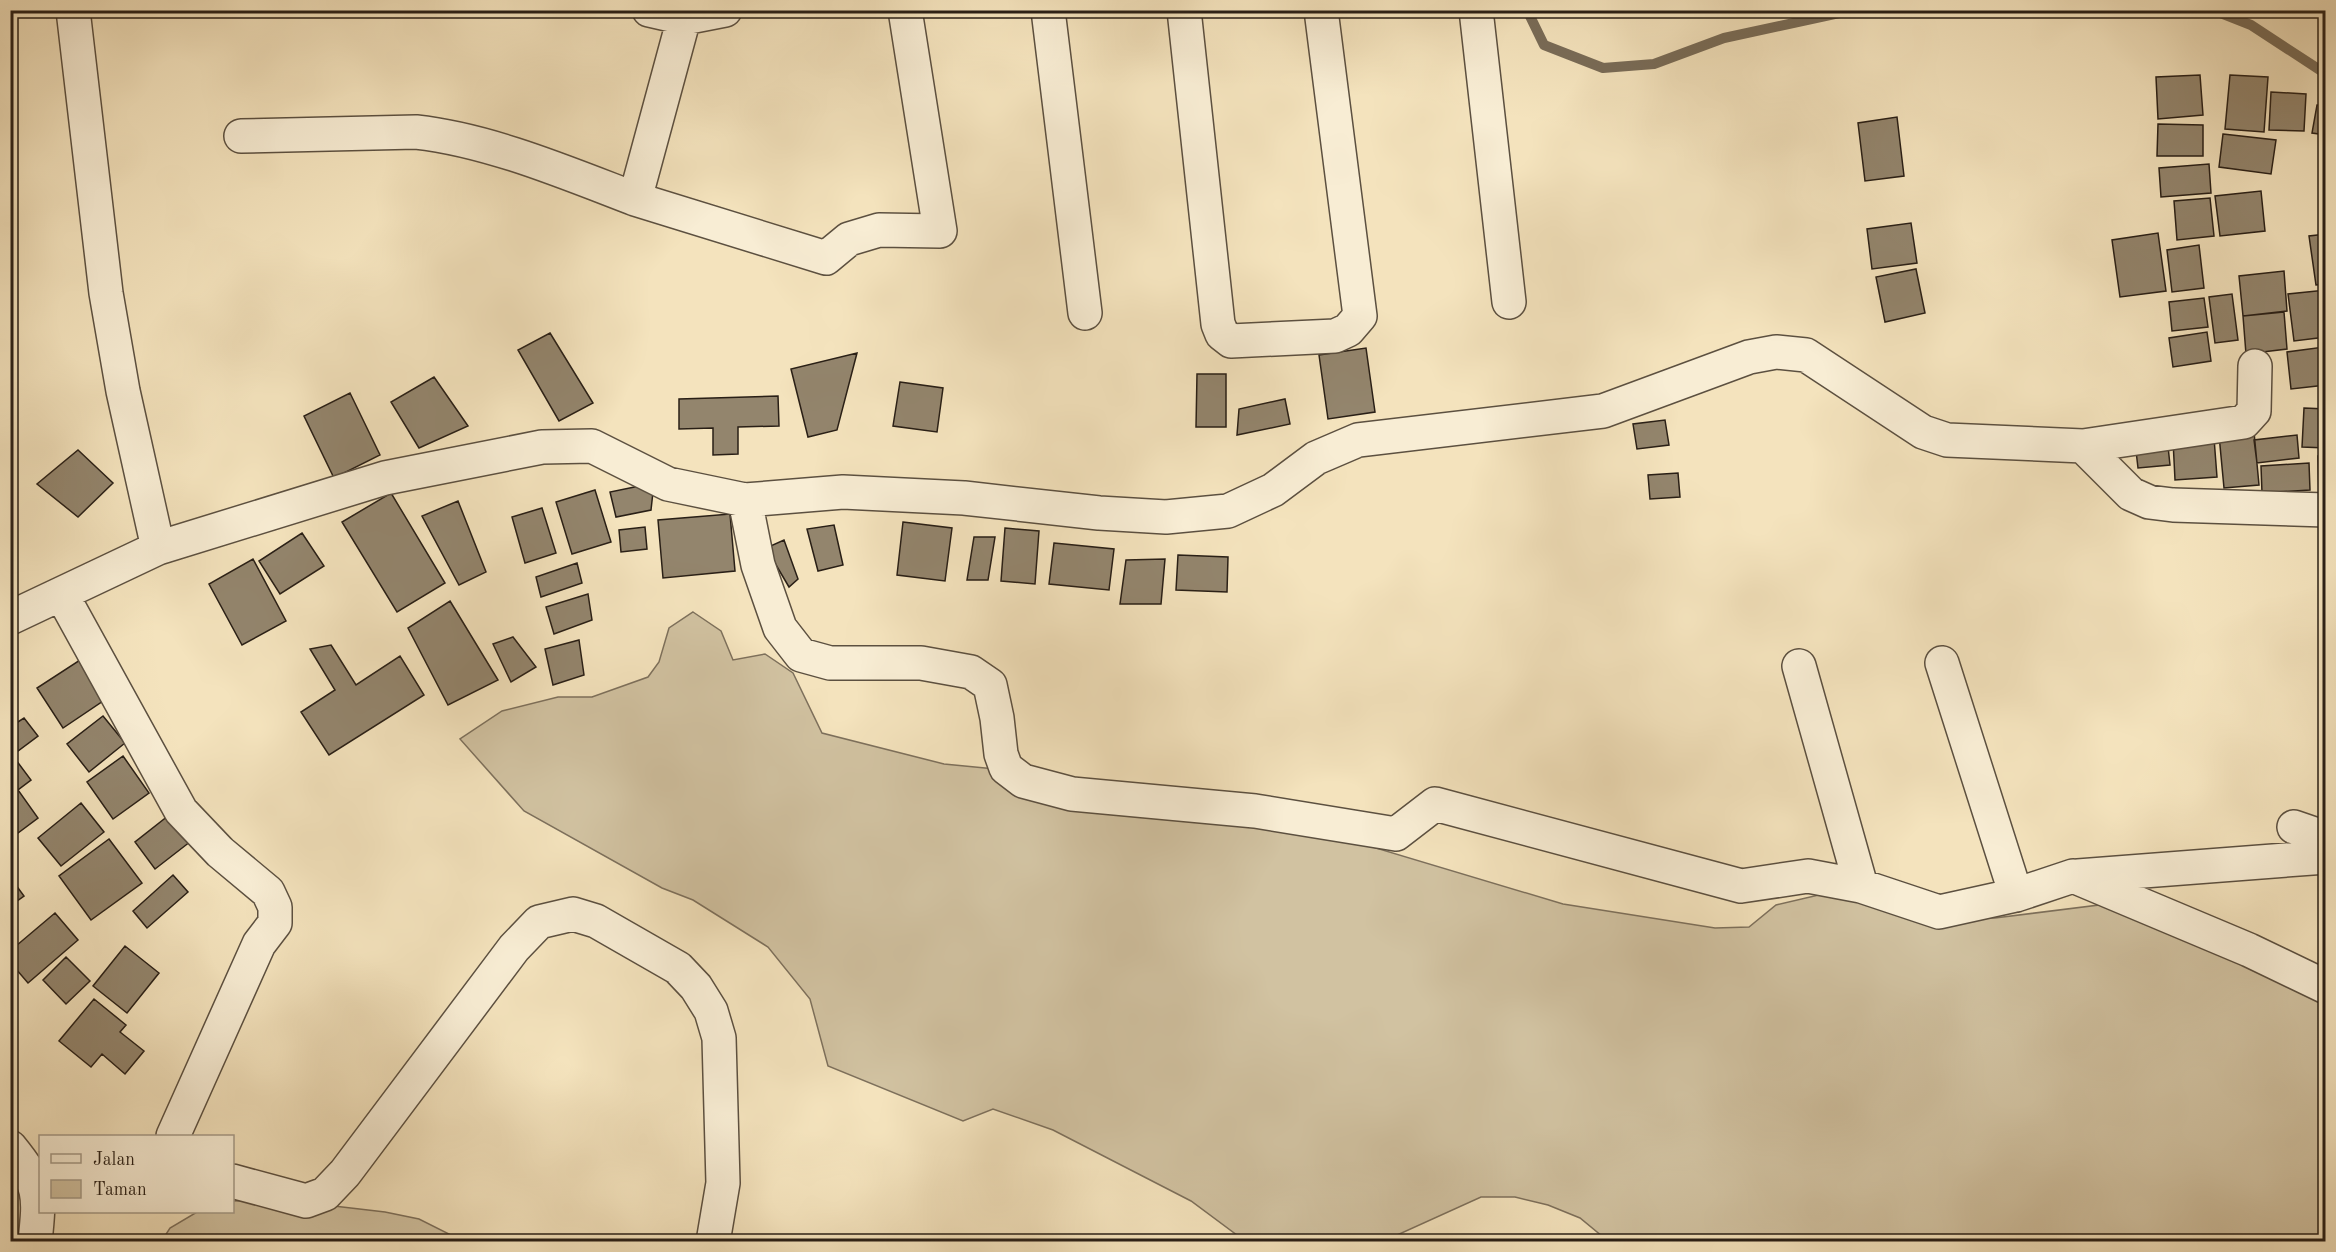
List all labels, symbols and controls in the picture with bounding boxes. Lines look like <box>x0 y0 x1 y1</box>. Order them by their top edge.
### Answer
legend <box>39 1135 234 1213</box>
text: Jalan <box>93 1151 135 1169</box>
text: Taman <box>93 1181 147 1199</box>

